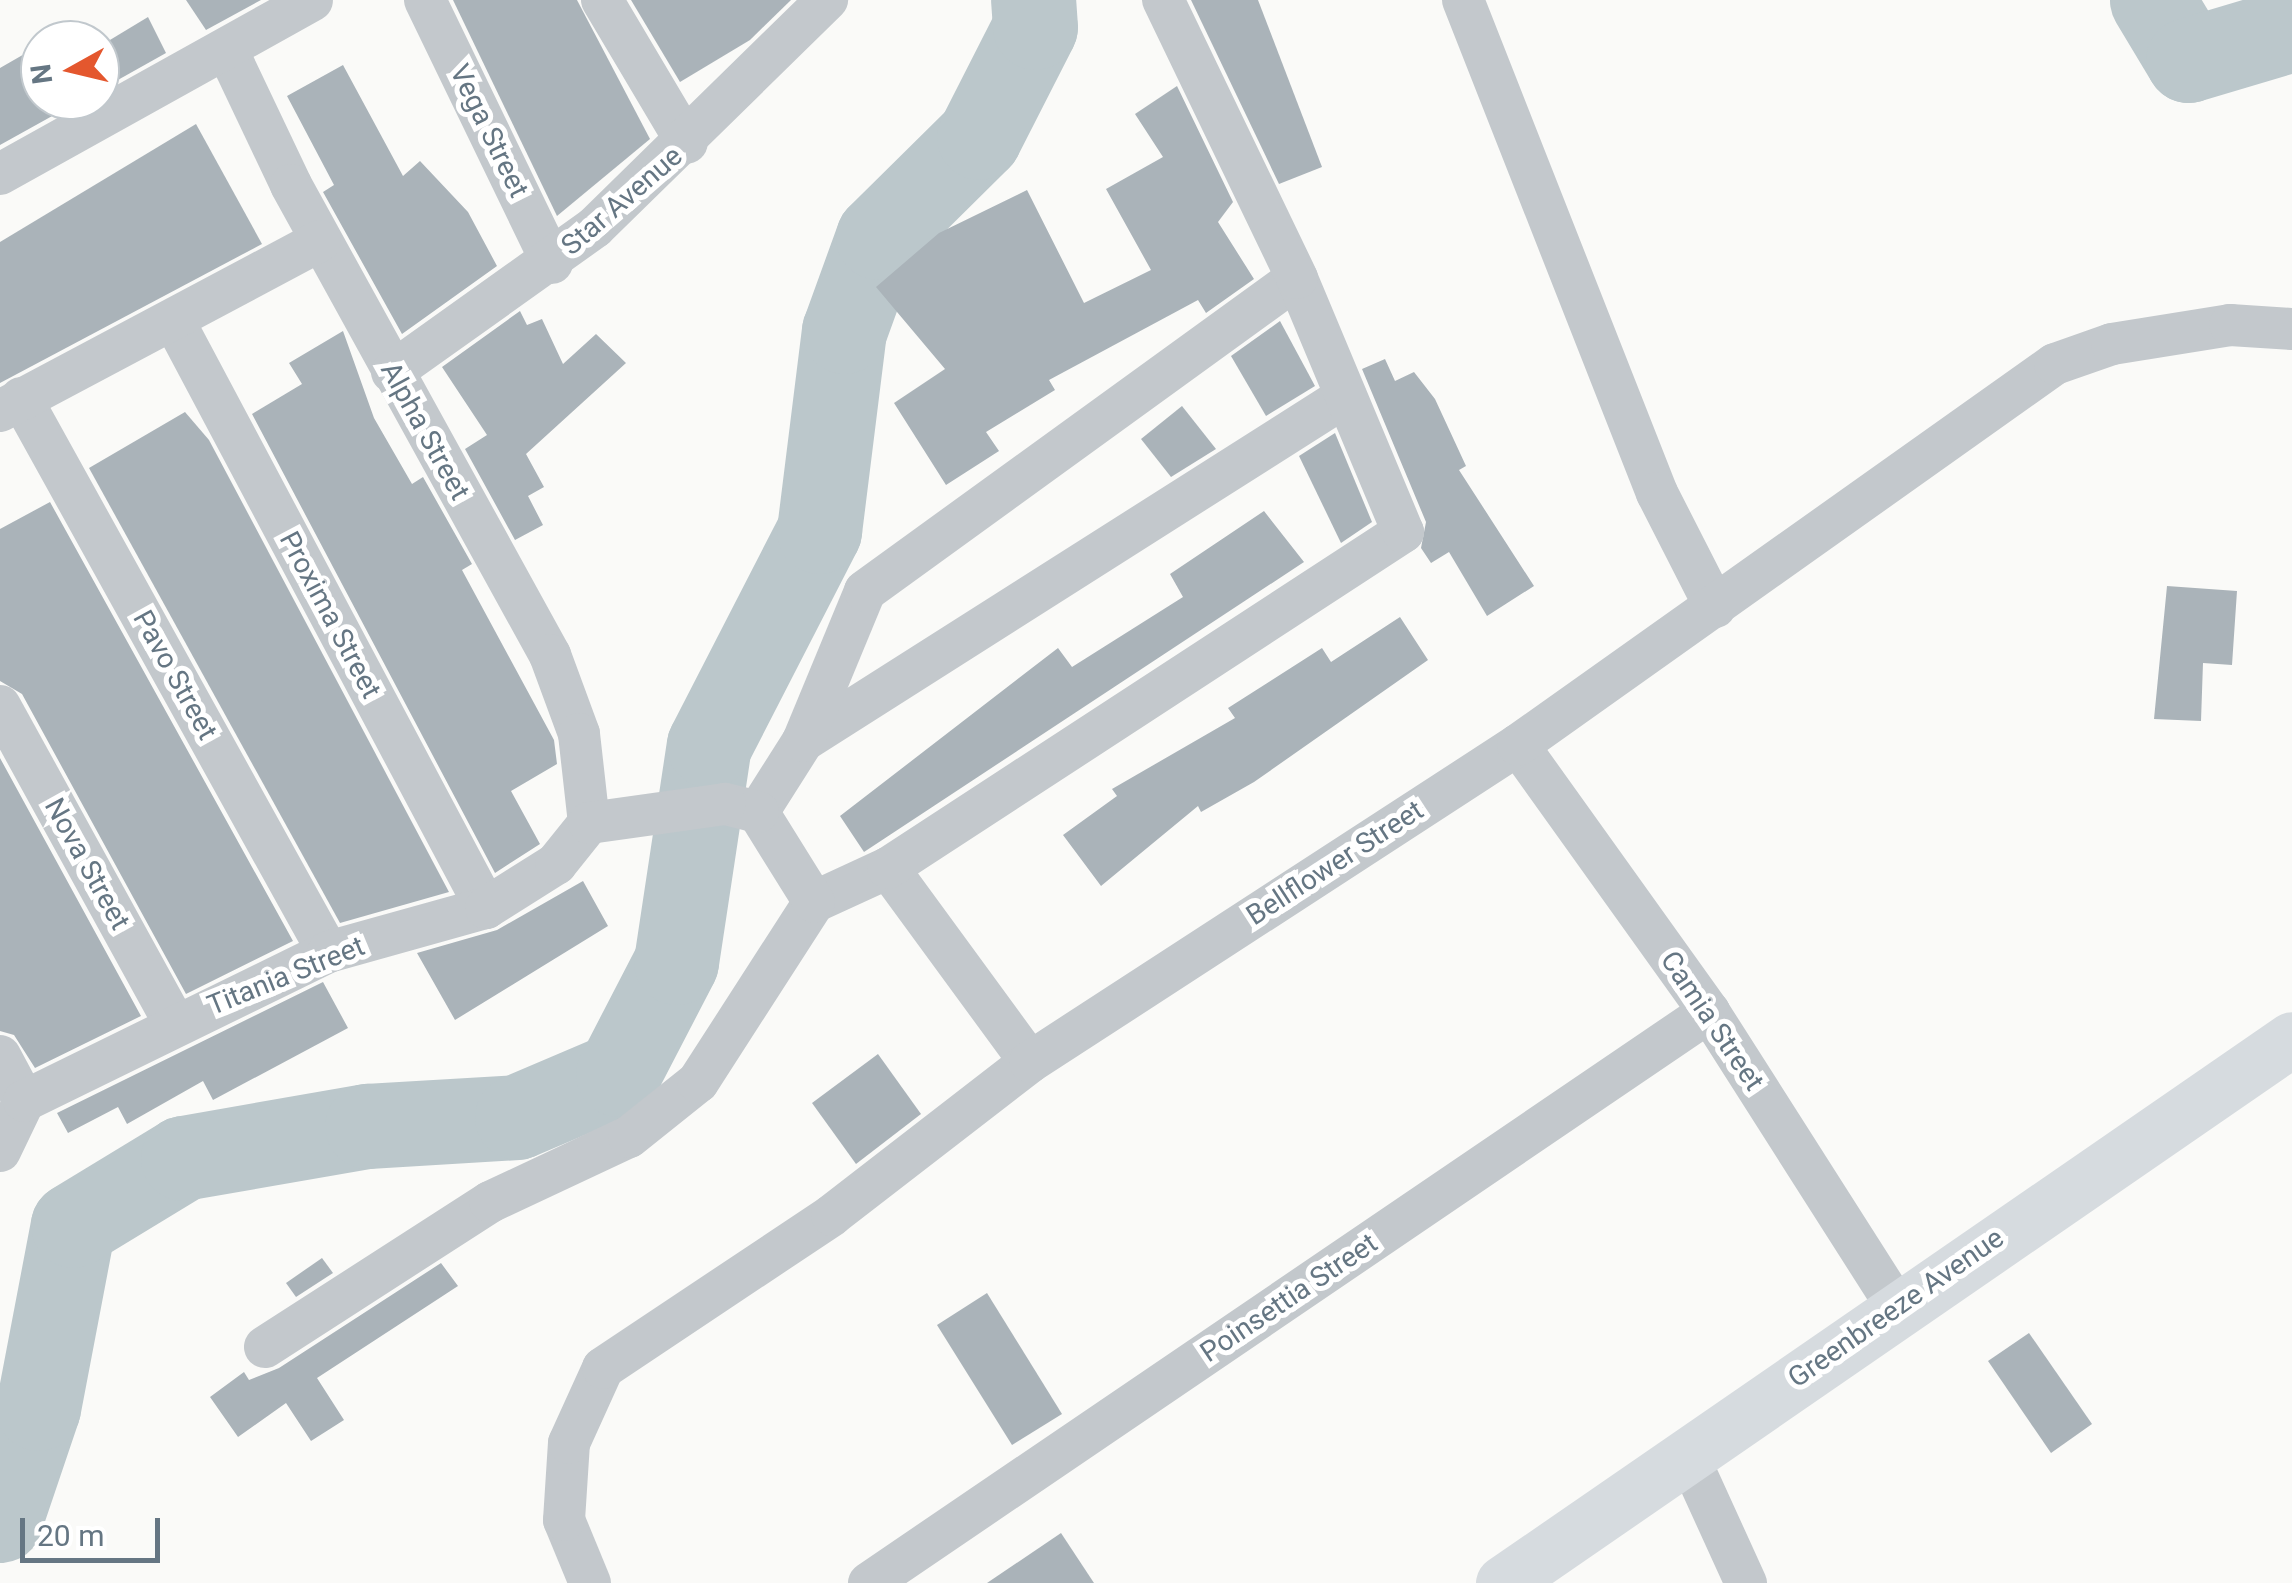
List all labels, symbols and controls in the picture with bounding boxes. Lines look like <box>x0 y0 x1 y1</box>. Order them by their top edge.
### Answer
north arrow <box>20 20 120 120</box>
street label: Vega Street <box>442 59 536 203</box>
text: N <box>24 62 59 86</box>
street label: Star Avenue <box>555 139 689 263</box>
street label: Alpha Street <box>373 356 477 506</box>
street label: Proxima Street <box>272 526 388 704</box>
street label: Pavo Street <box>126 604 224 746</box>
street label: Nova Street <box>37 792 137 936</box>
street label: Bellflower Street <box>1240 793 1430 933</box>
street label: Titania Street <box>203 929 369 1023</box>
street label: Camia Street <box>1653 945 1771 1097</box>
street label: Greenbreeze Avenue <box>1782 1221 2010 1395</box>
street label: Poinsettia Street <box>1194 1226 1384 1370</box>
scale bar <box>25 1498 165 1560</box>
text: 20 m <box>37 1518 104 1553</box>

